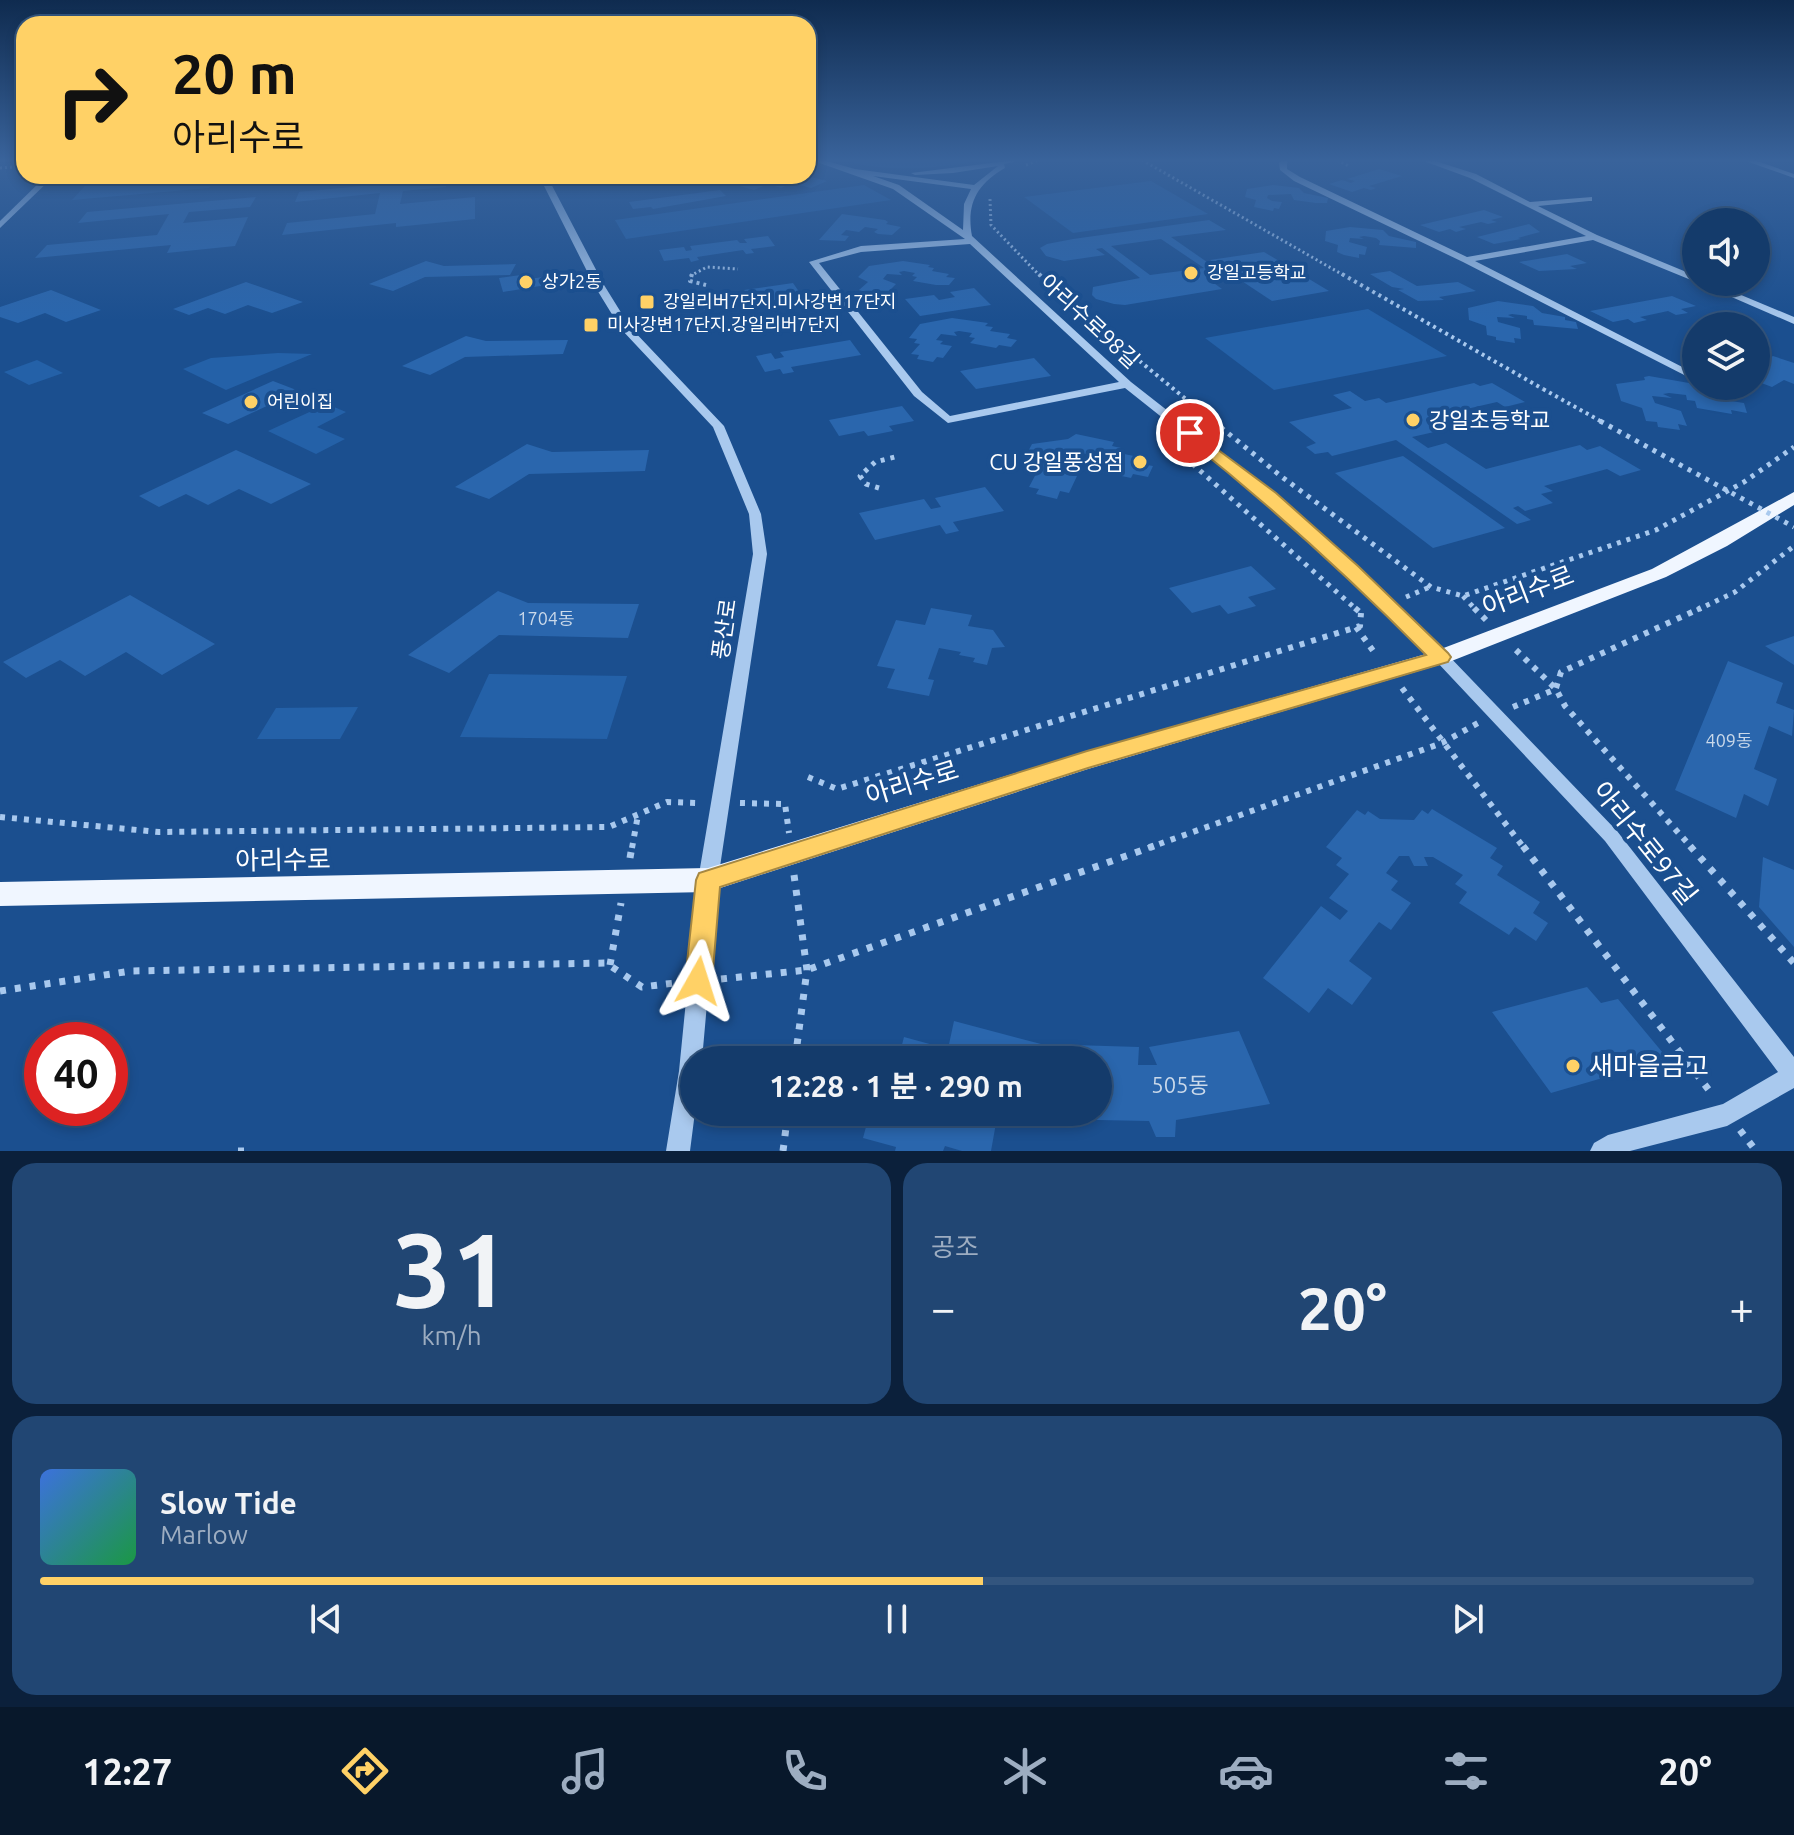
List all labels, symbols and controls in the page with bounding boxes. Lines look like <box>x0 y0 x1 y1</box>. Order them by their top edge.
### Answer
text: 20 m <box>172 42 297 105</box>
icon: right <box>40 48 144 152</box>
text: 아리수로 <box>172 116 304 157</box>
map controls <box>1682 208 1770 400</box>
button: sound <box>1682 208 1770 296</box>
place label: 강일고등학교 <box>1207 262 1306 282</box>
marker: 강일고등학교 <box>1182 264 1200 282</box>
street label: 아리수로98길 <box>1036 269 1145 373</box>
place label: 상가2동 <box>542 271 602 291</box>
marker: 상가2동 <box>517 273 535 291</box>
place label: 강일리버7단지.미사강변17단지 <box>663 291 897 311</box>
marker: 강일리버7단지.미사강변17단지 <box>638 293 656 311</box>
button: layers <box>1682 312 1770 400</box>
place label: 미사강변17단지.강일리버7단지 <box>607 314 841 334</box>
marker: 미사강변17단지.강일리버7단지 <box>582 316 600 334</box>
place label: 어린이집 <box>267 391 333 411</box>
marker: 어린이집 <box>242 393 260 411</box>
pin <box>1156 399 1224 467</box>
place label: 강일초등학교 <box>1429 407 1550 432</box>
icon: arrive <box>1168 411 1212 455</box>
marker: 강일초등학교 <box>1404 411 1422 429</box>
place label: CU 강일풍성점 <box>989 449 1124 474</box>
marker: CU 강일풍성점 <box>1131 453 1149 471</box>
street label: 아리수로 <box>1478 560 1578 621</box>
street label: 풍산로 <box>707 597 740 661</box>
house number: 1704동 <box>517 608 575 628</box>
house number: 409동 <box>1705 730 1753 750</box>
street label: 아리수로 <box>862 755 962 810</box>
street label: 아리수로97길 <box>1587 776 1704 910</box>
street label: 아리수로 <box>235 844 331 875</box>
position arrow <box>656 939 740 1023</box>
speed limit sign: 40 <box>24 1022 128 1126</box>
place label: 새마을금고 <box>1589 1051 1709 1080</box>
marker: 새마을금고 <box>1564 1057 1582 1075</box>
text: 12:28 · 1 분 · 290 m <box>769 1069 1023 1103</box>
house number: 505동 <box>1151 1072 1209 1097</box>
text: 31 <box>393 1210 510 1327</box>
text: 공조 <box>931 1232 979 1261</box>
text: 20° <box>1298 1274 1387 1341</box>
text: − <box>931 1283 956 1332</box>
text: + <box>1729 1283 1754 1332</box>
text: km/h <box>421 1321 482 1350</box>
text: Slow Tide <box>160 1486 297 1520</box>
text: Marlow <box>160 1520 248 1549</box>
icon: previous <box>304 1597 348 1641</box>
icon: pause <box>875 1597 919 1641</box>
icon: next <box>1446 1597 1490 1641</box>
icon: directions <box>337 1743 393 1799</box>
icon: music <box>557 1743 613 1799</box>
icon: phone <box>777 1743 833 1799</box>
icon: climate <box>997 1743 1053 1799</box>
icon: car <box>1218 1743 1274 1799</box>
icon: filters <box>1438 1743 1494 1799</box>
text: 12:27 <box>82 1751 172 1792</box>
text: 20° <box>1658 1751 1712 1792</box>

